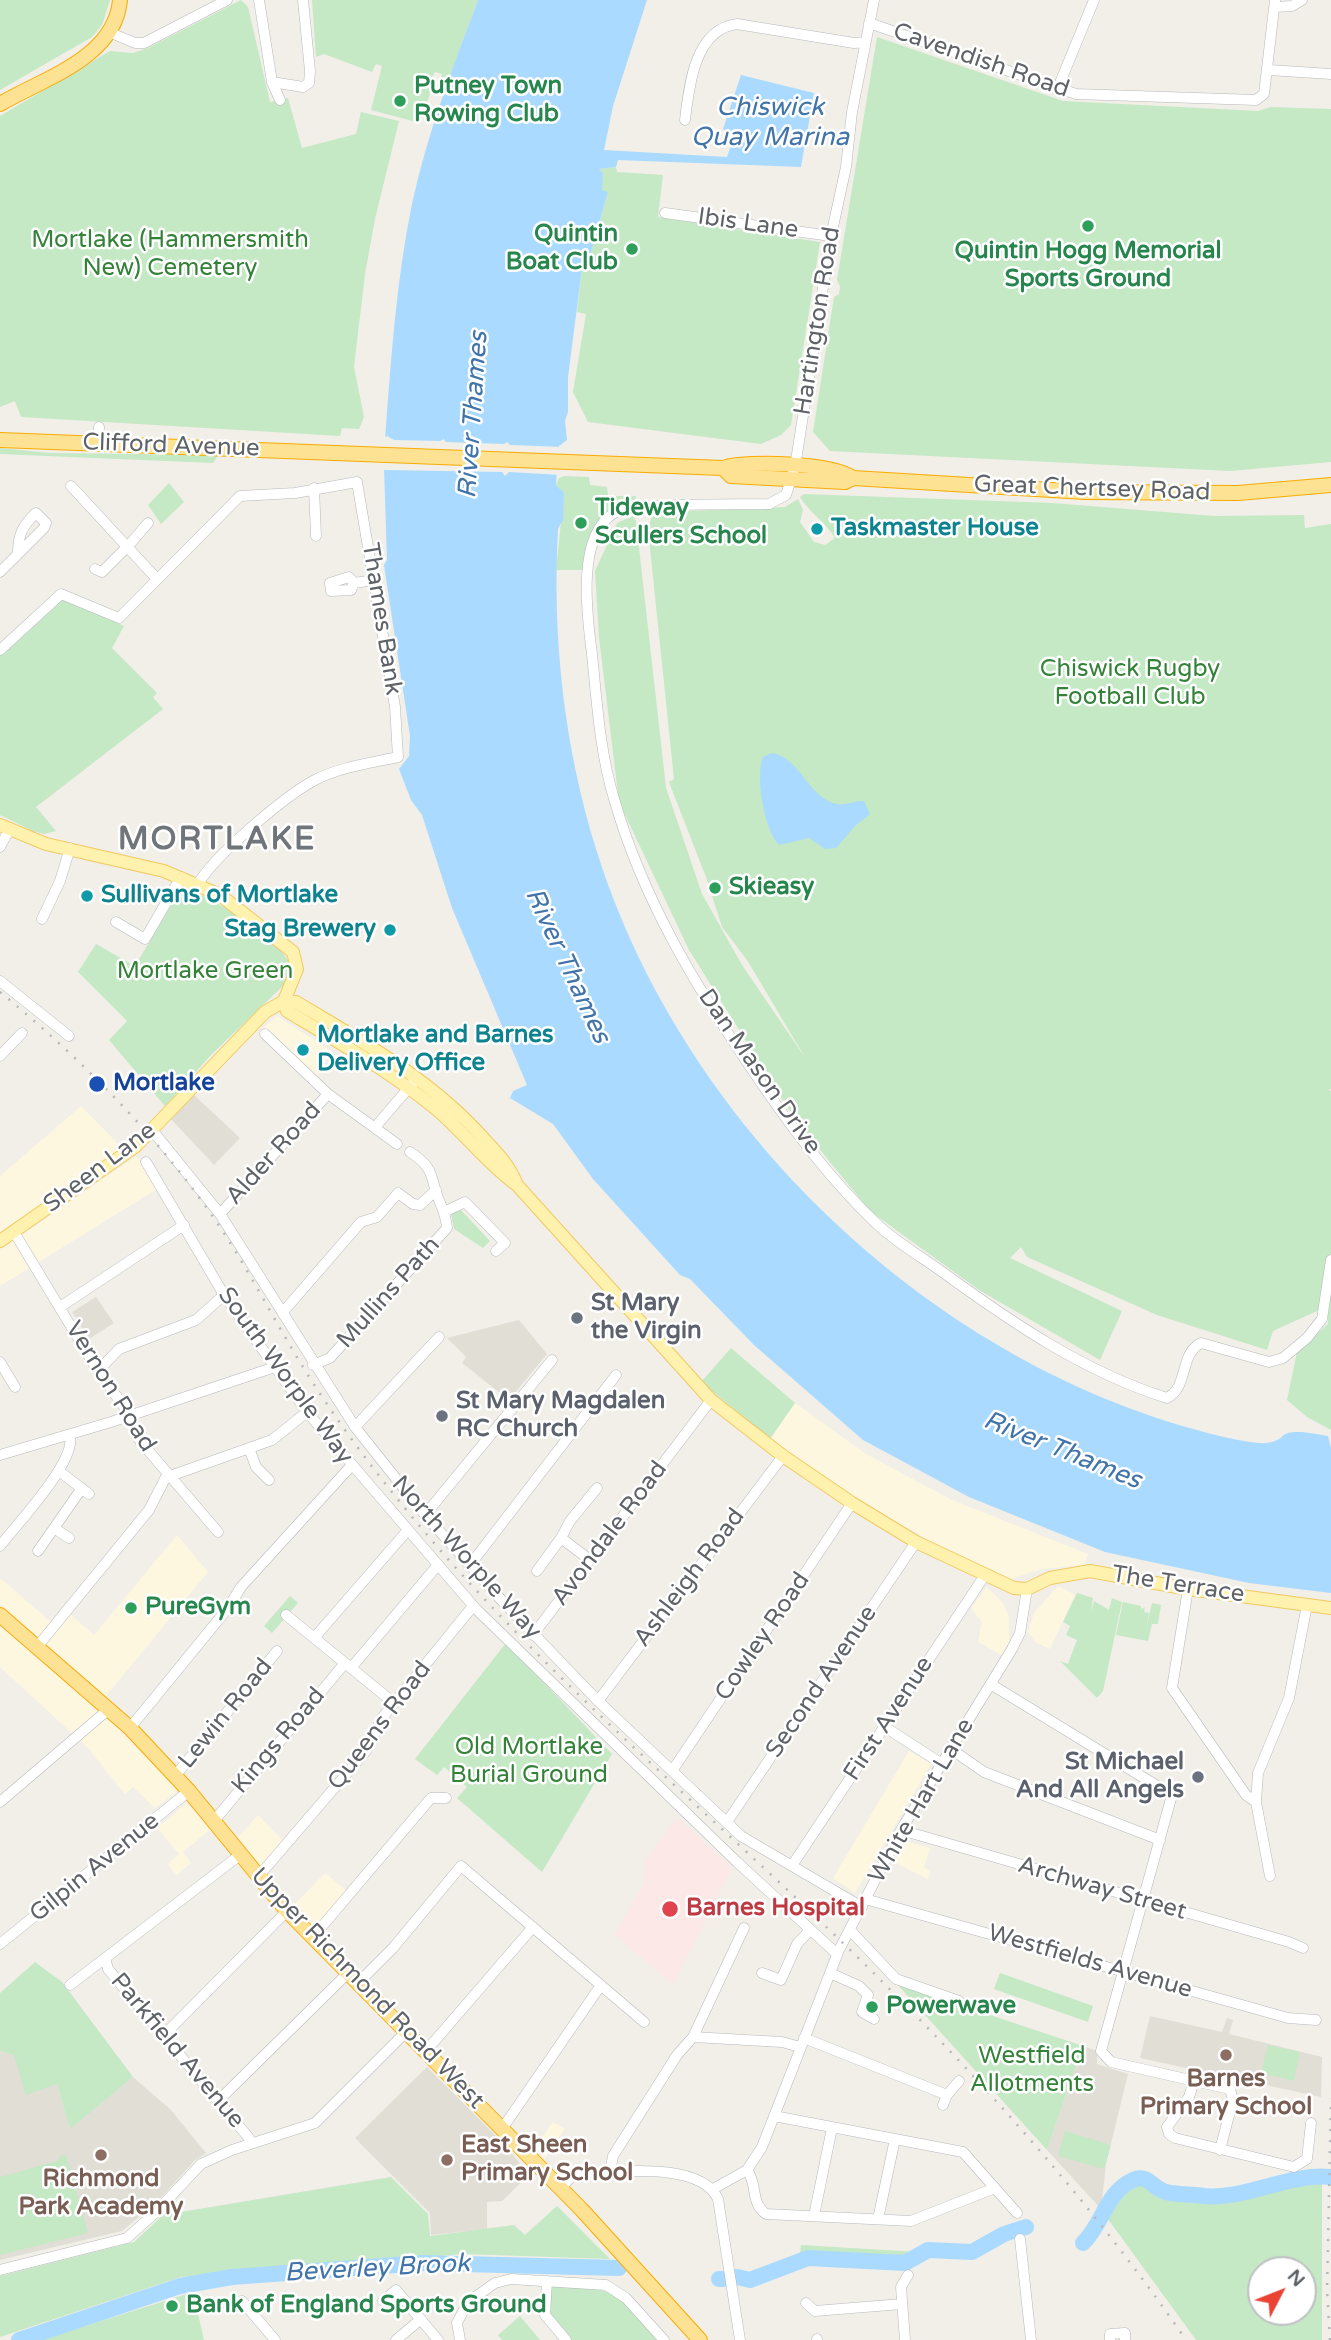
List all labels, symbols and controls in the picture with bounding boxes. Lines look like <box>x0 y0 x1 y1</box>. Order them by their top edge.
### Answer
street label: Cavendish Road <box>889 17 1073 105</box>
place label: Putney Town Rowing Club <box>414 73 562 129</box>
water label: Chiswick Quay Marina <box>691 92 849 154</box>
marker: Putney Town Rowing Club <box>392 93 408 109</box>
street label: Ibis Lane <box>696 203 800 245</box>
marker: Quintin Hogg Memorial Sports Ground <box>1080 218 1096 234</box>
place label: Quintin Boat Club <box>506 221 618 277</box>
street label: Hartington Road <box>789 225 847 417</box>
park label: Mortlake (Hammersmith New) Cemetery <box>31 227 309 283</box>
place label: Quintin Hogg Memorial Sports Ground <box>955 238 1221 294</box>
marker: Quintin Boat Club <box>624 241 640 257</box>
water label: River Thames <box>453 331 495 499</box>
street label: Clifford Avenue <box>82 429 260 463</box>
street label: Great Chertsey Road <box>973 470 1211 508</box>
place label: Tideway Scullers School <box>595 495 767 551</box>
marker: Tideway Scullers School <box>573 515 589 531</box>
place label: Taskmaster House <box>831 515 1039 543</box>
marker: Taskmaster House <box>809 521 825 537</box>
street label: Thames Bank <box>355 541 407 697</box>
park label: Chiswick Rugby Football Club <box>1040 656 1220 712</box>
district label: MORTLAKE <box>119 822 315 860</box>
place label: Skieasy <box>729 874 814 902</box>
marker: Skieasy <box>707 880 723 896</box>
place label: Sullivans of Mortlake <box>101 882 338 910</box>
water label: River Thames <box>518 884 616 1048</box>
marker: Sullivans of Mortlake <box>79 888 95 904</box>
place label: Stag Brewery <box>224 916 376 944</box>
marker: Stag Brewery <box>382 922 398 938</box>
park label: Mortlake Green <box>117 958 293 986</box>
street label: Dan Mason Drive <box>691 984 827 1160</box>
place label: Mortlake and Barnes Delivery Office <box>317 1022 553 1078</box>
marker: Mortlake and Barnes Delivery Office <box>295 1042 311 1058</box>
place label: Mortlake <box>113 1070 215 1098</box>
marker: Mortlake <box>87 1074 107 1094</box>
street label: Alder Road <box>220 1097 328 1211</box>
street label: Sheen Lane <box>38 1117 162 1219</box>
street label: Mullins Path <box>331 1231 447 1355</box>
street label: South Worple Way <box>211 1282 359 1470</box>
place label: St Mary the Virgin <box>591 1290 702 1346</box>
marker: St Mary the Virgin <box>569 1310 585 1326</box>
street label: Vernon Road <box>58 1316 162 1458</box>
place label: St Mary Magdalen RC Church <box>456 1388 665 1444</box>
water label: River Thames <box>979 1405 1145 1497</box>
marker: St Mary Magdalen RC Church <box>434 1408 450 1424</box>
street label: Avondale Road <box>546 1456 674 1612</box>
street label: North Worple Way <box>385 1470 547 1646</box>
street label: Ashleigh Road <box>629 1503 751 1653</box>
street label: The Terrace <box>1110 1560 1246 1610</box>
street label: Cowley Road <box>710 1567 816 1707</box>
place label: PureGym <box>145 1594 251 1622</box>
marker: PureGym <box>123 1600 139 1616</box>
street label: Second Avenue <box>760 1600 884 1764</box>
street label: First Avenue <box>838 1652 940 1786</box>
street label: Lewin Road <box>173 1653 279 1775</box>
street label: Queens Road <box>322 1656 438 1796</box>
street label: Kings Road <box>226 1682 332 1800</box>
street label: White Hart Lane <box>863 1714 981 1888</box>
park label: Old Mortlake Burial Ground <box>450 1734 608 1790</box>
place label: St Michael And All Angels <box>1016 1749 1184 1805</box>
marker: St Michael And All Angels <box>1190 1769 1206 1785</box>
street label: Gilpin Avenue <box>25 1807 165 1929</box>
street label: Archway Street <box>1015 1851 1189 1927</box>
street label: Upper Richmond Road West <box>244 1862 490 2116</box>
place label: Barnes Hospital <box>686 1895 865 1923</box>
marker: Barnes Hospital <box>660 1899 680 1919</box>
street label: Westfields Avenue <box>985 1919 1195 2005</box>
street label: Parkfield Avenue <box>104 1968 250 2134</box>
place label: Powerwave <box>886 1993 1016 2021</box>
marker: Powerwave <box>864 1999 880 2015</box>
park label: Westfield Allotments <box>970 2043 1094 2099</box>
marker: Barnes Primary School <box>1218 2047 1234 2063</box>
place label: Barnes Primary School <box>1140 2066 1312 2122</box>
place label: East Sheen Primary School <box>461 2132 633 2188</box>
marker: Richmond Park Academy <box>93 2147 109 2163</box>
marker: East Sheen Primary School <box>439 2152 455 2168</box>
place label: Richmond Park Academy <box>19 2166 183 2222</box>
water label: Beverley Brook <box>283 2249 471 2289</box>
north arrow <box>1247 2256 1317 2326</box>
text: N <box>1283 2265 1309 2291</box>
place label: Bank of England Sports Ground <box>186 2292 547 2320</box>
marker: Bank of England Sports Ground <box>164 2298 180 2314</box>

